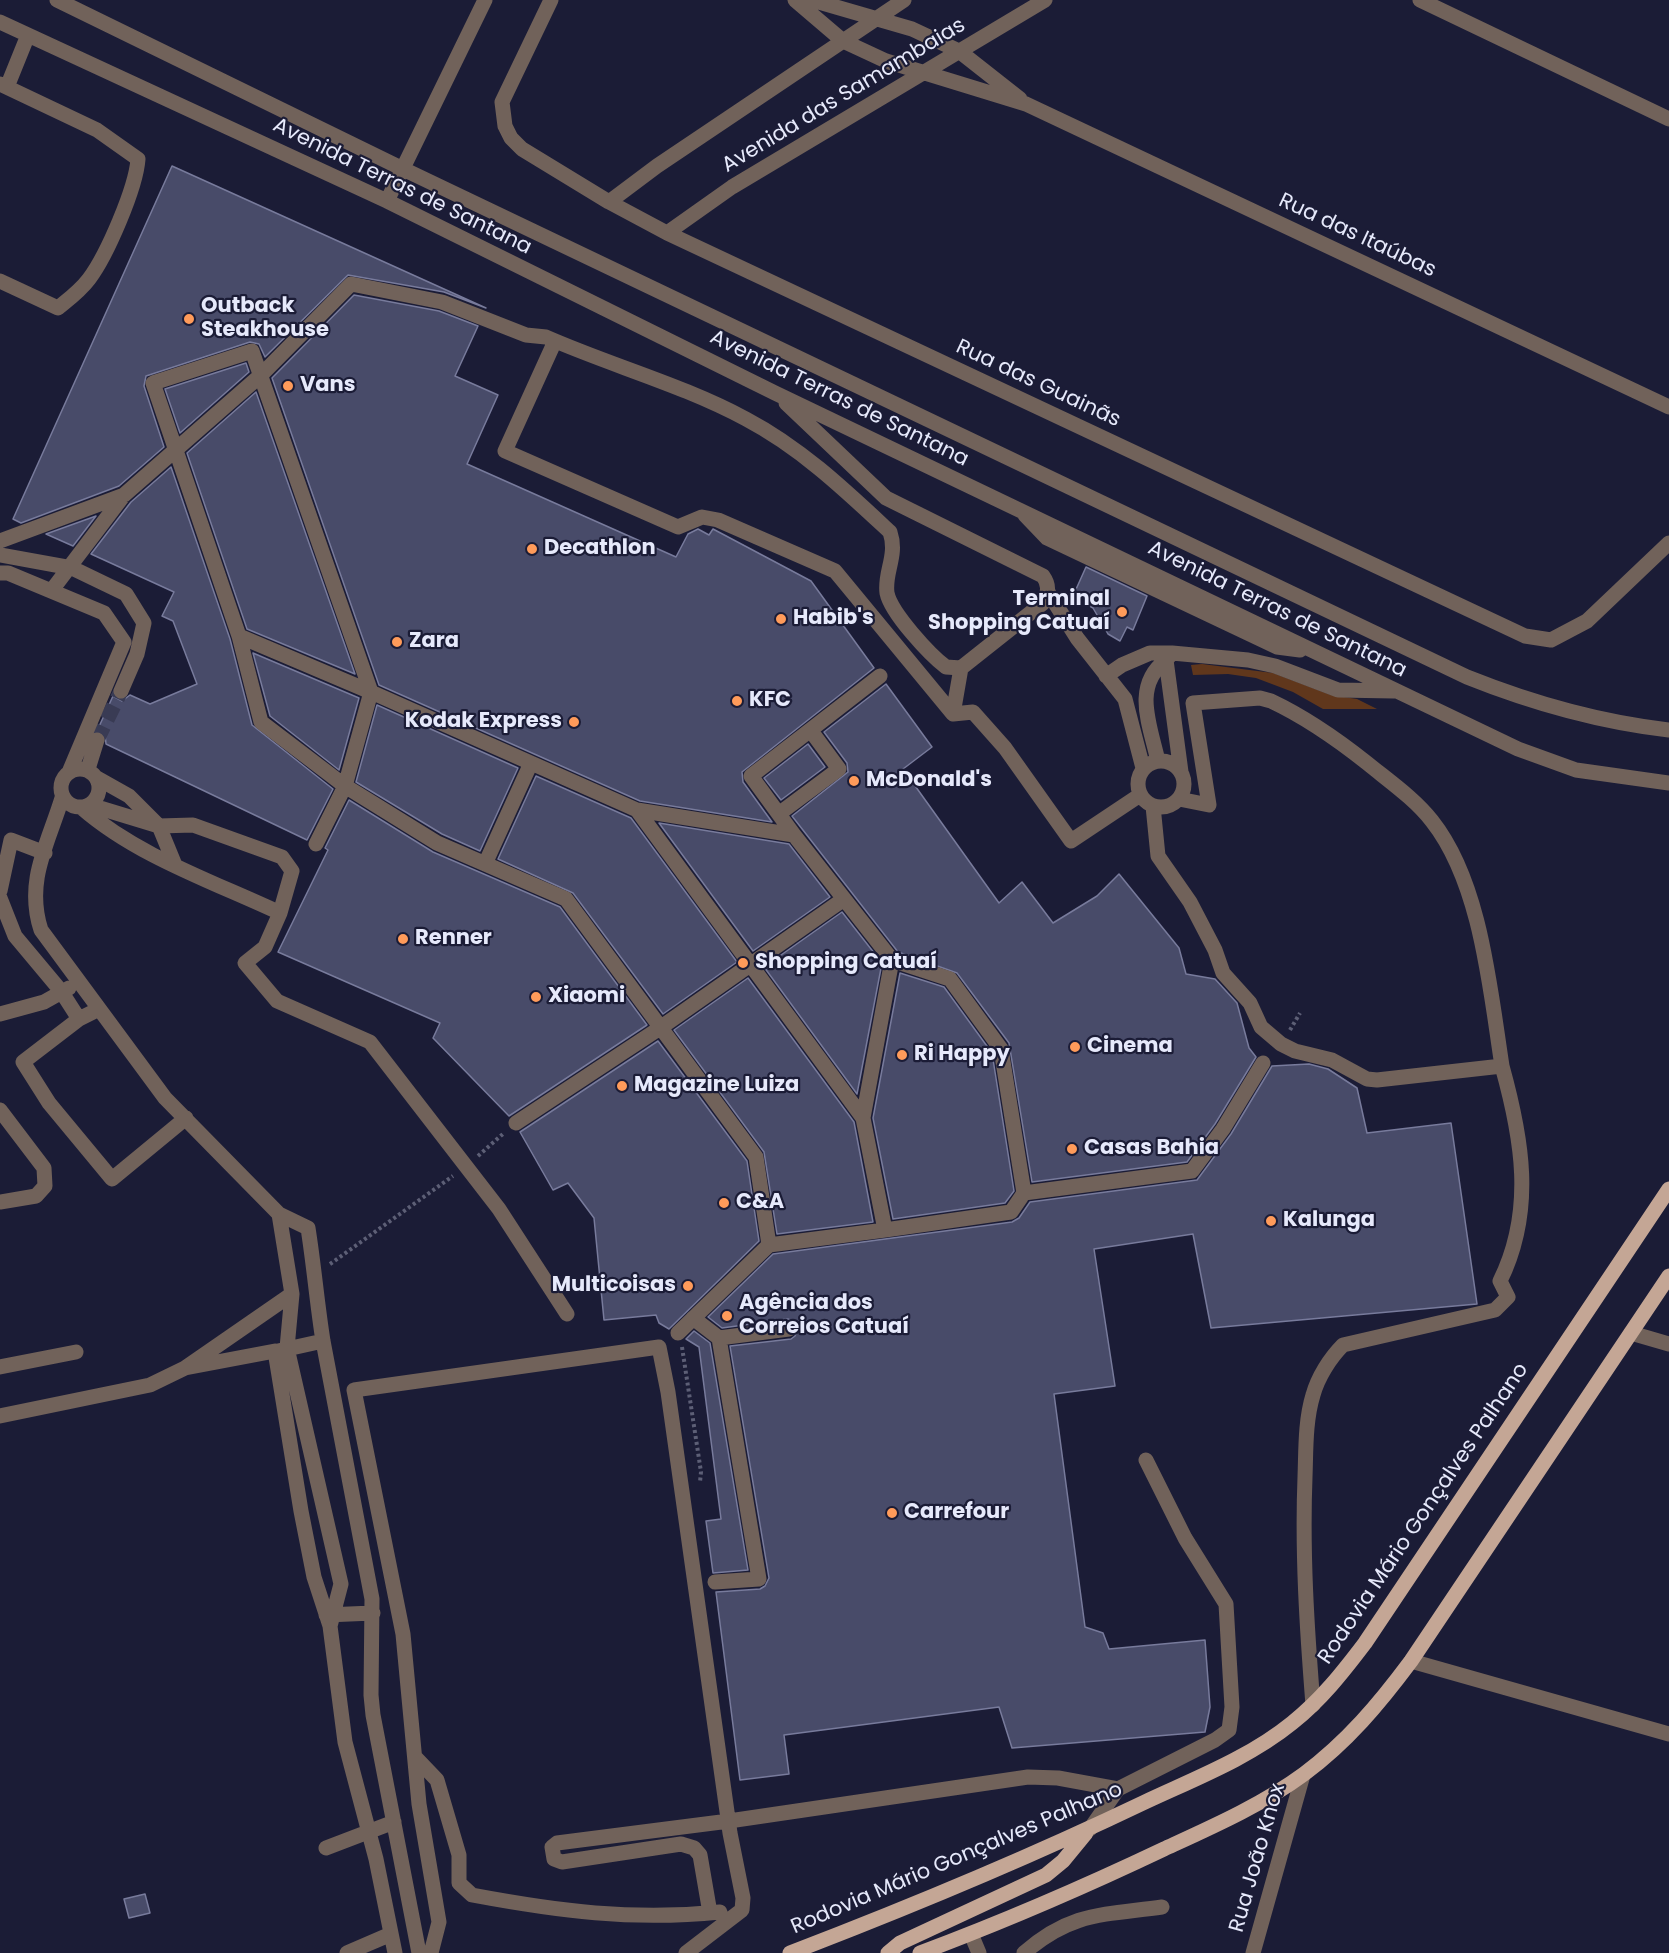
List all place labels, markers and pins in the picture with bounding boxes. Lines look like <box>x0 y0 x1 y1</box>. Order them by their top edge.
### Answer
place label: Outback Steakhouse <box>201 294 329 344</box>
marker: Outback Steakhouse <box>182 312 196 326</box>
place label: Vans <box>300 373 355 399</box>
marker: Vans <box>281 379 295 393</box>
place label: Decathlon <box>544 536 656 562</box>
marker: Decathlon <box>525 542 539 556</box>
place label: Terminal Shopping Catuaí <box>928 587 1110 637</box>
marker: Terminal Shopping Catuaí <box>1115 605 1129 619</box>
place label: Habib's <box>793 606 874 632</box>
marker: Habib's <box>774 612 788 626</box>
place label: Zara <box>409 629 459 655</box>
marker: Zara <box>390 635 404 649</box>
place label: KFC <box>749 688 791 714</box>
marker: KFC <box>730 694 744 708</box>
place label: Kodak Express <box>405 709 562 735</box>
marker: Kodak Express <box>567 715 581 729</box>
place label: McDonald's <box>866 768 992 794</box>
marker: McDonald's <box>847 774 861 788</box>
place label: Renner <box>415 926 492 952</box>
marker: Renner <box>396 932 410 946</box>
place label: Shopping Catuaí <box>755 950 937 976</box>
marker: Shopping Catuaí <box>736 956 750 970</box>
place label: Xiaomi <box>548 984 625 1010</box>
marker: Xiaomi <box>529 990 543 1004</box>
place label: Cinema <box>1087 1034 1173 1060</box>
marker: Cinema <box>1068 1040 1082 1054</box>
place label: Ri Happy <box>914 1042 1010 1068</box>
marker: Ri Happy <box>895 1048 909 1062</box>
place label: Magazine Luiza <box>634 1073 799 1099</box>
marker: Magazine Luiza <box>615 1079 629 1093</box>
place label: Casas Bahia <box>1084 1136 1219 1162</box>
marker: Casas Bahia <box>1065 1142 1079 1156</box>
place label: C&A <box>736 1190 784 1216</box>
marker: C&A <box>717 1196 731 1210</box>
place label: Kalunga <box>1283 1208 1375 1234</box>
marker: Kalunga <box>1264 1214 1278 1228</box>
place label: Multicoisas <box>552 1273 676 1299</box>
marker: Multicoisas <box>681 1279 695 1293</box>
place label: Agência dos Correios Catuaí <box>739 1291 909 1341</box>
marker: Agência dos Correios Catuaí <box>720 1309 734 1323</box>
place label: Carrefour <box>904 1500 1009 1526</box>
marker: Carrefour <box>885 1506 899 1520</box>

